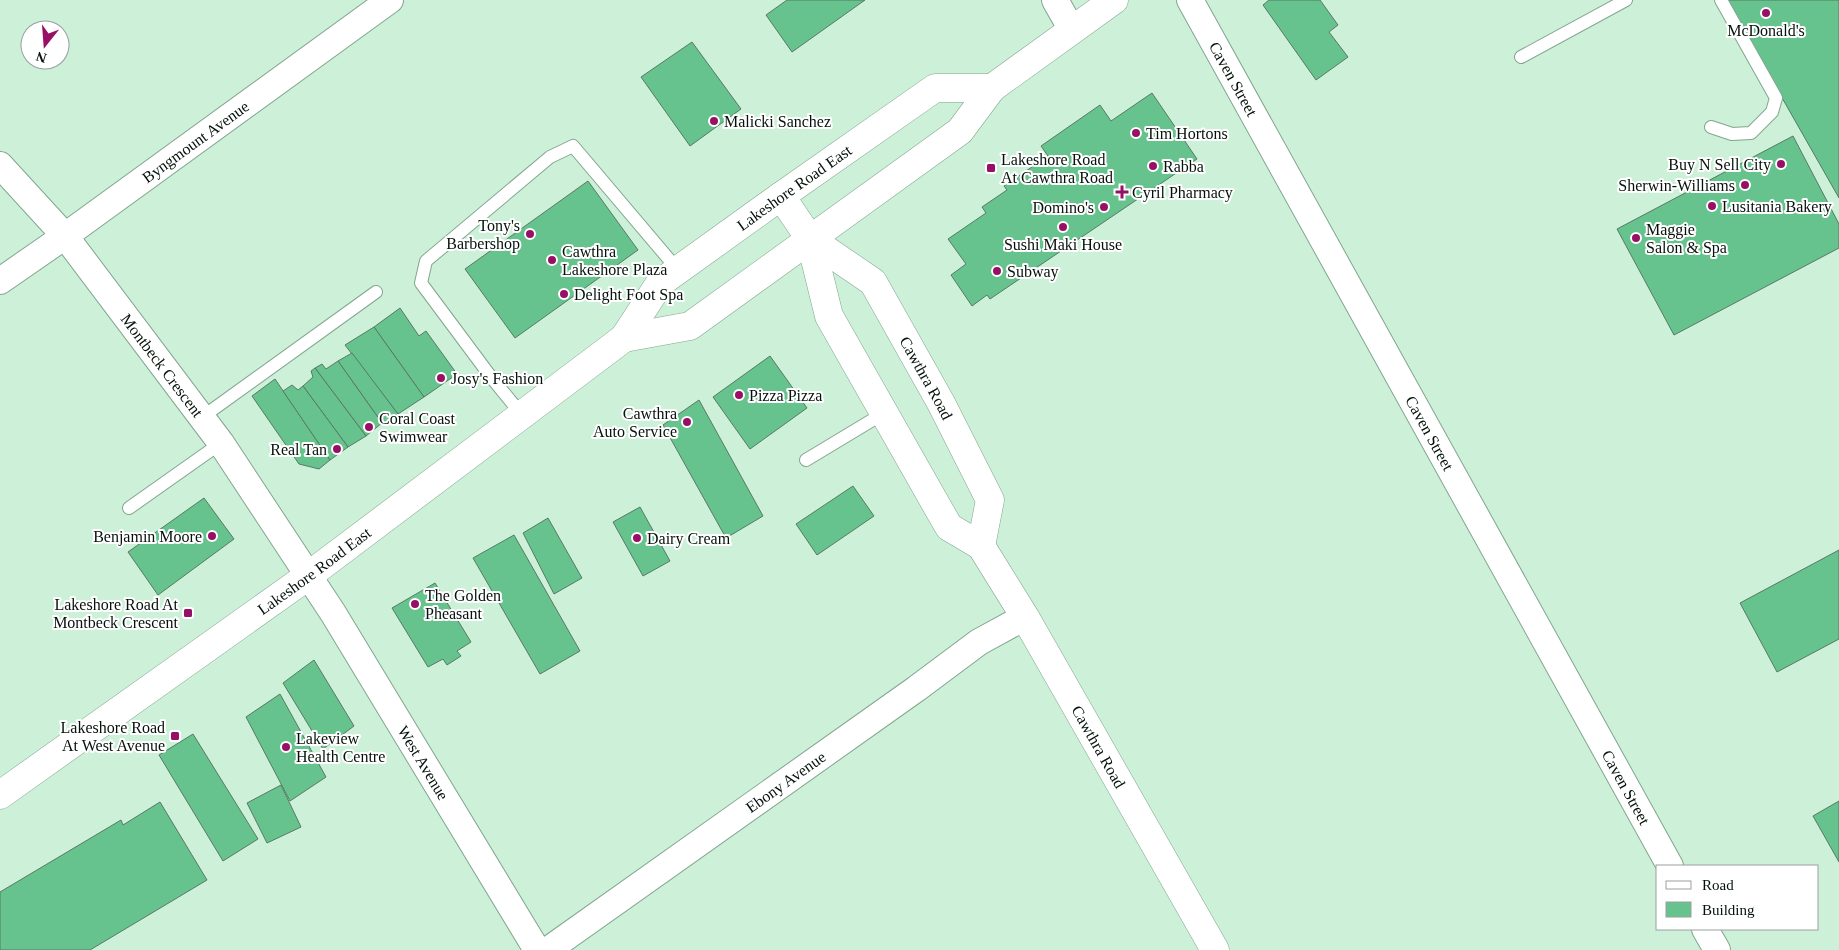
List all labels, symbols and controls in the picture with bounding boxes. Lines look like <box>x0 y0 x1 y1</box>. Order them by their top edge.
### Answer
marker: McDonald's <box>1760 7 1772 19</box>
north arrow <box>20 20 70 70</box>
place label: McDonald's <box>1727 22 1805 39</box>
street label: Caven Street <box>1206 39 1261 119</box>
text: N <box>34 48 48 66</box>
street label: Byngmount Avenue <box>139 97 252 186</box>
place label: Malicki Sanchez <box>724 113 831 130</box>
marker: Malicki Sanchez <box>708 115 720 127</box>
place label: Tim Hortons <box>1146 125 1228 142</box>
marker: Tim Hortons <box>1130 127 1142 139</box>
street label: Lakeshore Road East <box>734 141 855 233</box>
place label: Lakeshore Road At Cawthra Road <box>1001 151 1113 186</box>
place label: Buy N Sell City <box>1668 156 1771 174</box>
place label: Rabba <box>1163 158 1204 175</box>
marker: Buy N Sell City <box>1775 158 1787 170</box>
marker: Rabba <box>1147 160 1159 172</box>
marker: Lakeshore Road At Cawthra Road <box>985 162 997 174</box>
place label: Sherwin-Williams <box>1618 177 1735 194</box>
marker: Sherwin-Williams <box>1739 179 1751 191</box>
place label: Cyril Pharmacy <box>1132 184 1233 202</box>
marker: Cyril Pharmacy <box>1116 186 1128 198</box>
place label: Lusitania Bakery <box>1722 198 1832 216</box>
place label: Domino's <box>1032 199 1094 216</box>
marker: Lusitania Bakery <box>1706 200 1718 212</box>
marker: Domino's <box>1098 201 1110 213</box>
place label: Tony's Barbershop <box>446 217 520 253</box>
marker: Sushi Maki House <box>1057 221 1069 233</box>
place label: Maggie Salon & Spa <box>1646 221 1727 257</box>
marker: Tony's Barbershop <box>524 228 536 240</box>
marker: Maggie Salon & Spa <box>1630 232 1642 244</box>
place label: Sushi Maki House <box>1004 236 1122 253</box>
place label: Cawthra Lakeshore Plaza <box>562 243 667 278</box>
marker: Cawthra Lakeshore Plaza <box>546 254 558 266</box>
place label: Subway <box>1007 263 1059 281</box>
marker: Subway <box>991 265 1003 277</box>
place label: Delight Foot Spa <box>574 286 683 304</box>
marker: Delight Foot Spa <box>558 288 570 300</box>
street label: Montbeck Crescent <box>118 310 207 421</box>
street label: Cawthra Road <box>897 333 956 422</box>
place label: Josy's Fashion <box>451 370 543 388</box>
marker: Josy's Fashion <box>435 372 447 384</box>
place label: Pizza Pizza <box>749 387 822 404</box>
marker: Pizza Pizza <box>733 389 745 401</box>
street label: Caven Street <box>1403 393 1458 474</box>
place label: Cawthra Auto Service <box>593 405 677 440</box>
place label: Coral Coast Swimwear <box>379 410 456 445</box>
marker: Cawthra Auto Service <box>681 416 693 428</box>
marker: Coral Coast Swimwear <box>363 421 375 433</box>
place label: Real Tan <box>270 441 327 458</box>
marker: Real Tan <box>331 443 343 455</box>
street label: Lakeshore Road East <box>254 523 374 618</box>
place label: Benjamin Moore <box>93 528 202 546</box>
marker: Benjamin Moore <box>206 530 218 542</box>
place label: Dairy Cream <box>647 530 731 548</box>
marker: Dairy Cream <box>631 532 643 544</box>
place label: The Golden Pheasant <box>425 587 501 622</box>
place label: Lakeshore Road At Montbeck Crescent <box>53 596 179 631</box>
marker: The Golden Pheasant <box>409 598 421 610</box>
marker: Lakeshore Road At Montbeck Crescent <box>182 607 194 619</box>
street label: Cawthra Road <box>1069 702 1129 791</box>
place label: Lakeshore Road At West Avenue <box>61 719 165 754</box>
street label: West Avenue <box>395 723 452 803</box>
marker: Lakeshore Road At West Avenue <box>169 730 181 742</box>
place label: Lakeview Health Centre <box>296 730 385 765</box>
marker: Lakeview Health Centre <box>280 741 292 753</box>
street label: Caven Street <box>1599 747 1654 828</box>
street label: Ebony Avenue <box>742 748 828 816</box>
legend <box>1656 865 1819 930</box>
text: Road <box>1702 877 1734 893</box>
text: Building <box>1702 902 1755 918</box>

